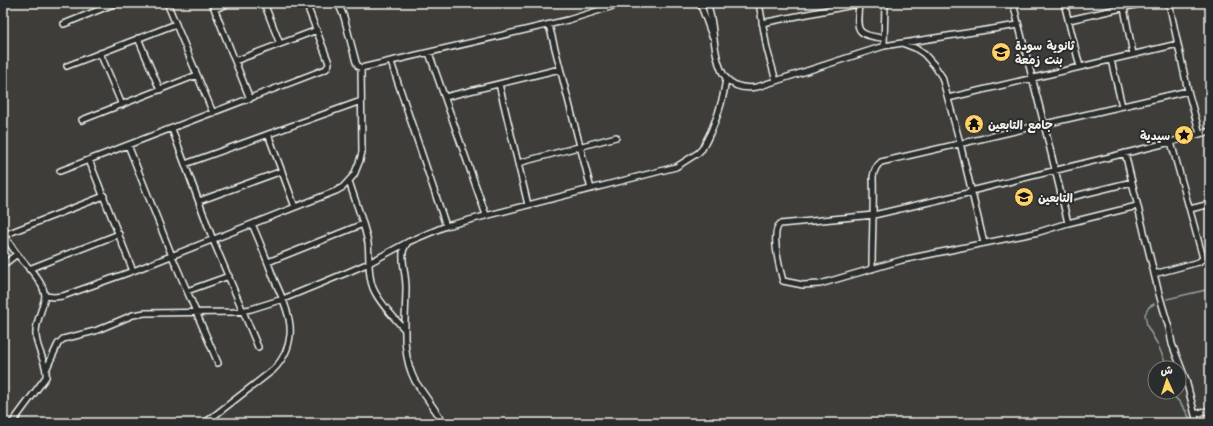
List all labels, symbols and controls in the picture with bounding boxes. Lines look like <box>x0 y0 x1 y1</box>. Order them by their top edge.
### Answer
place label: ثانوية سودة بنت زمعة <box>1015 37 1076 67</box>
school or university icon: ثانوية سودة بنت زمعة <box>990 41 1012 63</box>
temple icon: جامع التابعين <box>963 113 985 135</box>
place label: جامع التابعين <box>988 116 1053 134</box>
place icon: سيدية <box>1173 124 1195 146</box>
place label: سيدية <box>1140 127 1170 143</box>
school or university icon: التابعين <box>1013 186 1035 208</box>
place label: التابعين <box>1038 189 1073 205</box>
north arrow <box>1147 360 1187 400</box>
text: ش <box>1160 362 1173 377</box>

